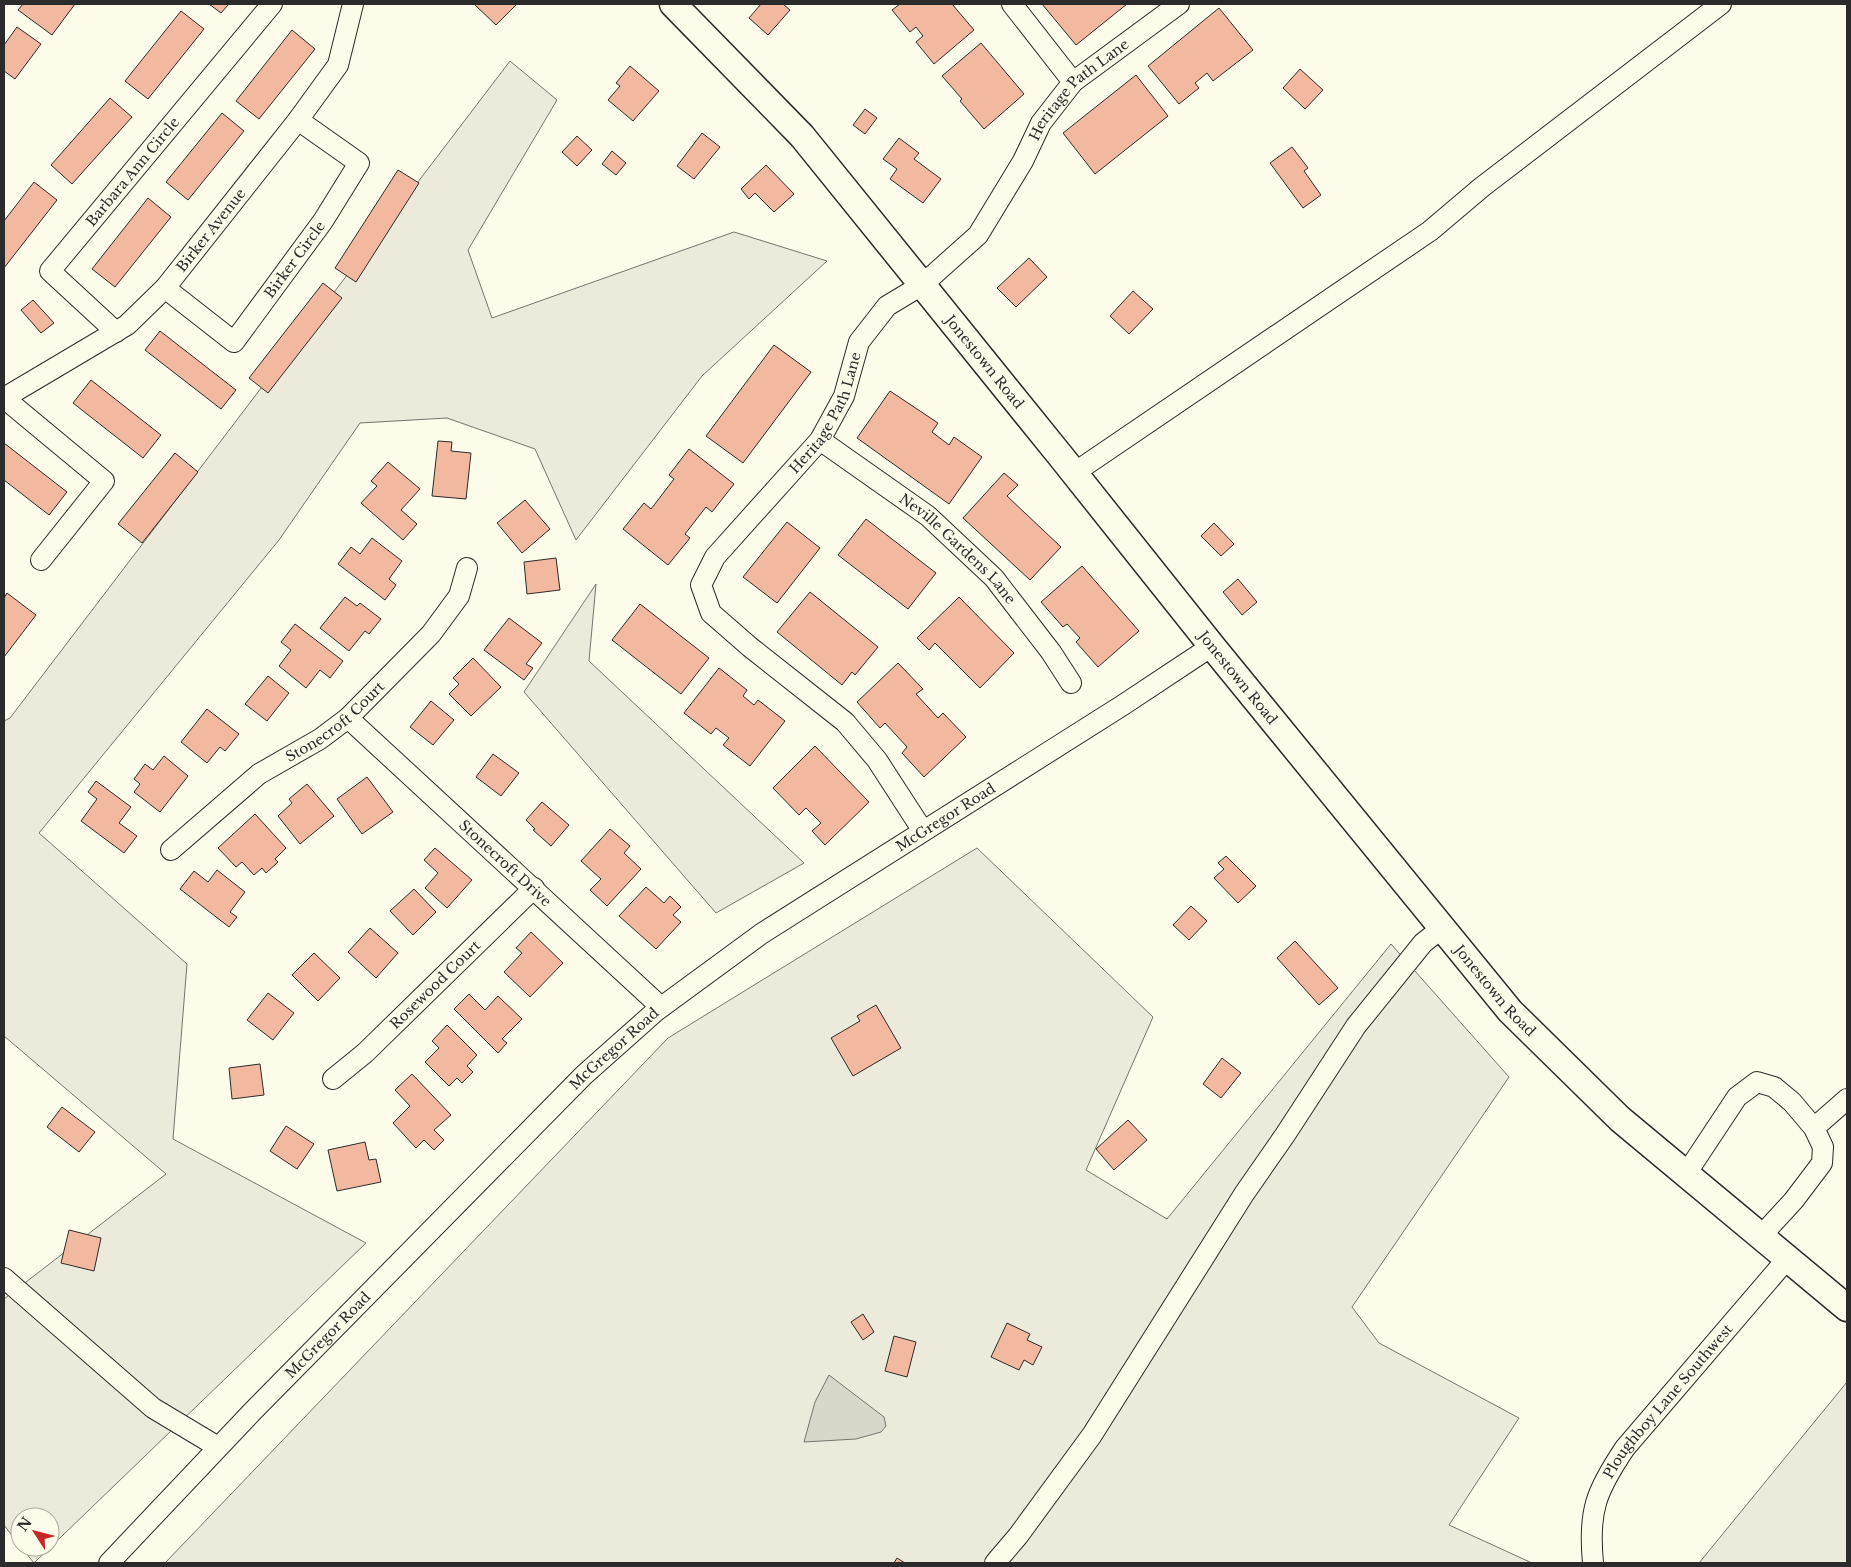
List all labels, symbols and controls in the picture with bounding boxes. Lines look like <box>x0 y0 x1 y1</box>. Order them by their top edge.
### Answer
street label: Heritage Path Lane <box>1025 35 1132 143</box>
street label: Barbara Ann Circle <box>82 113 183 230</box>
street label: Birker Avenue <box>172 185 249 275</box>
street label: Birker Circle <box>260 217 329 302</box>
street label: Jonestown Road <box>940 310 1028 413</box>
street label: Heritage Path Lane <box>785 350 865 477</box>
street label: Neville Gardens Lane <box>896 490 1020 608</box>
street label: Jonestown Road <box>1193 626 1282 729</box>
street label: Stonecroft Court <box>282 677 389 766</box>
street label: McGregor Road <box>892 779 999 855</box>
street label: Stonecroft Drive <box>455 816 555 910</box>
street label: Rosewood Court <box>386 936 485 1033</box>
street label: Jonestown Road <box>1449 940 1540 1041</box>
street label: McGregor Road <box>566 1003 663 1094</box>
street label: McGregor Road <box>281 1288 375 1382</box>
street label: Ploughboy Lane Southwest <box>1599 1320 1737 1482</box>
north arrow <box>10 1507 60 1557</box>
text: N <box>13 1514 36 1535</box>

